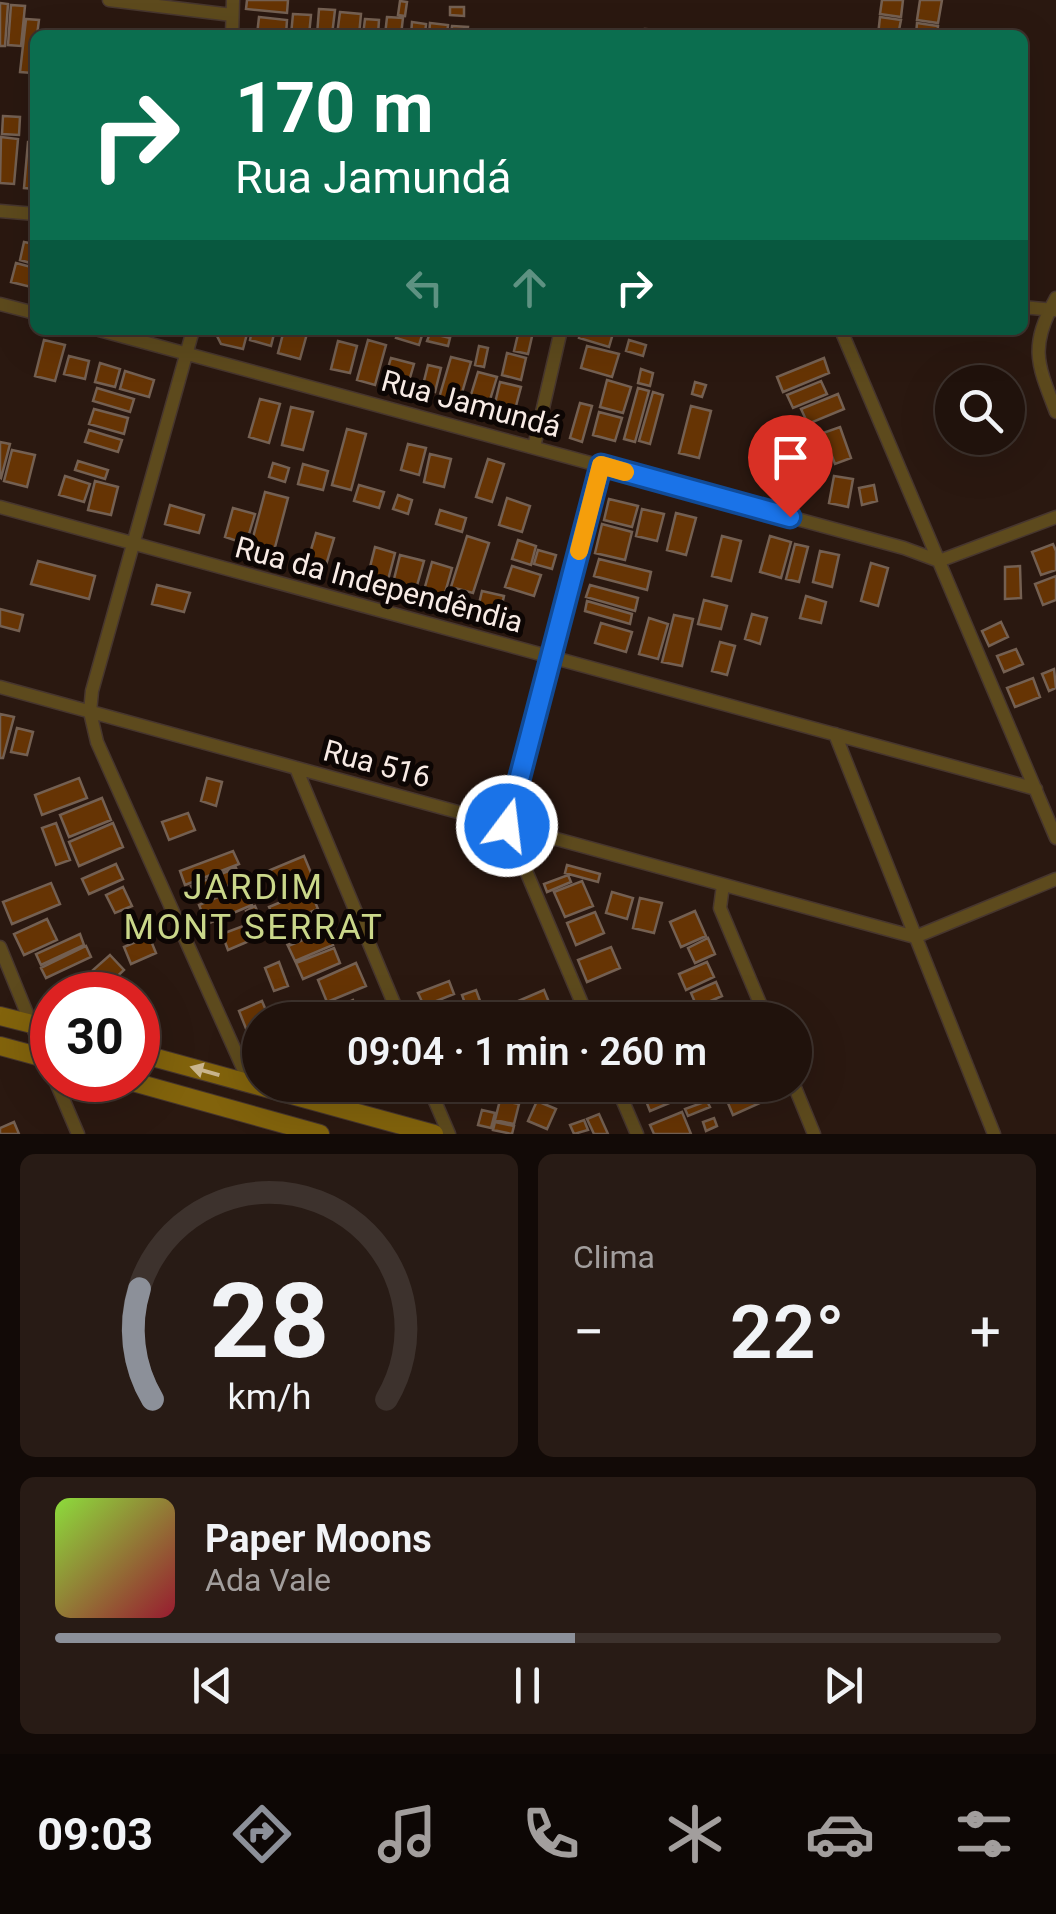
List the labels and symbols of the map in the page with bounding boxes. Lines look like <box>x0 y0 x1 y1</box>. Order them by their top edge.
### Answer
street label: Rua Jamundá <box>378 363 565 444</box>
pin <box>748 415 833 518</box>
street label: Rua da Independêndia <box>232 529 527 640</box>
street label: Rua 516 <box>320 732 434 795</box>
position arrow <box>455 774 559 878</box>
district label: JARDIM MONT SERRAT <box>124 867 384 948</box>
speed limit sign: 30 <box>30 972 160 1102</box>
one-way arrow <box>189 1063 219 1078</box>

